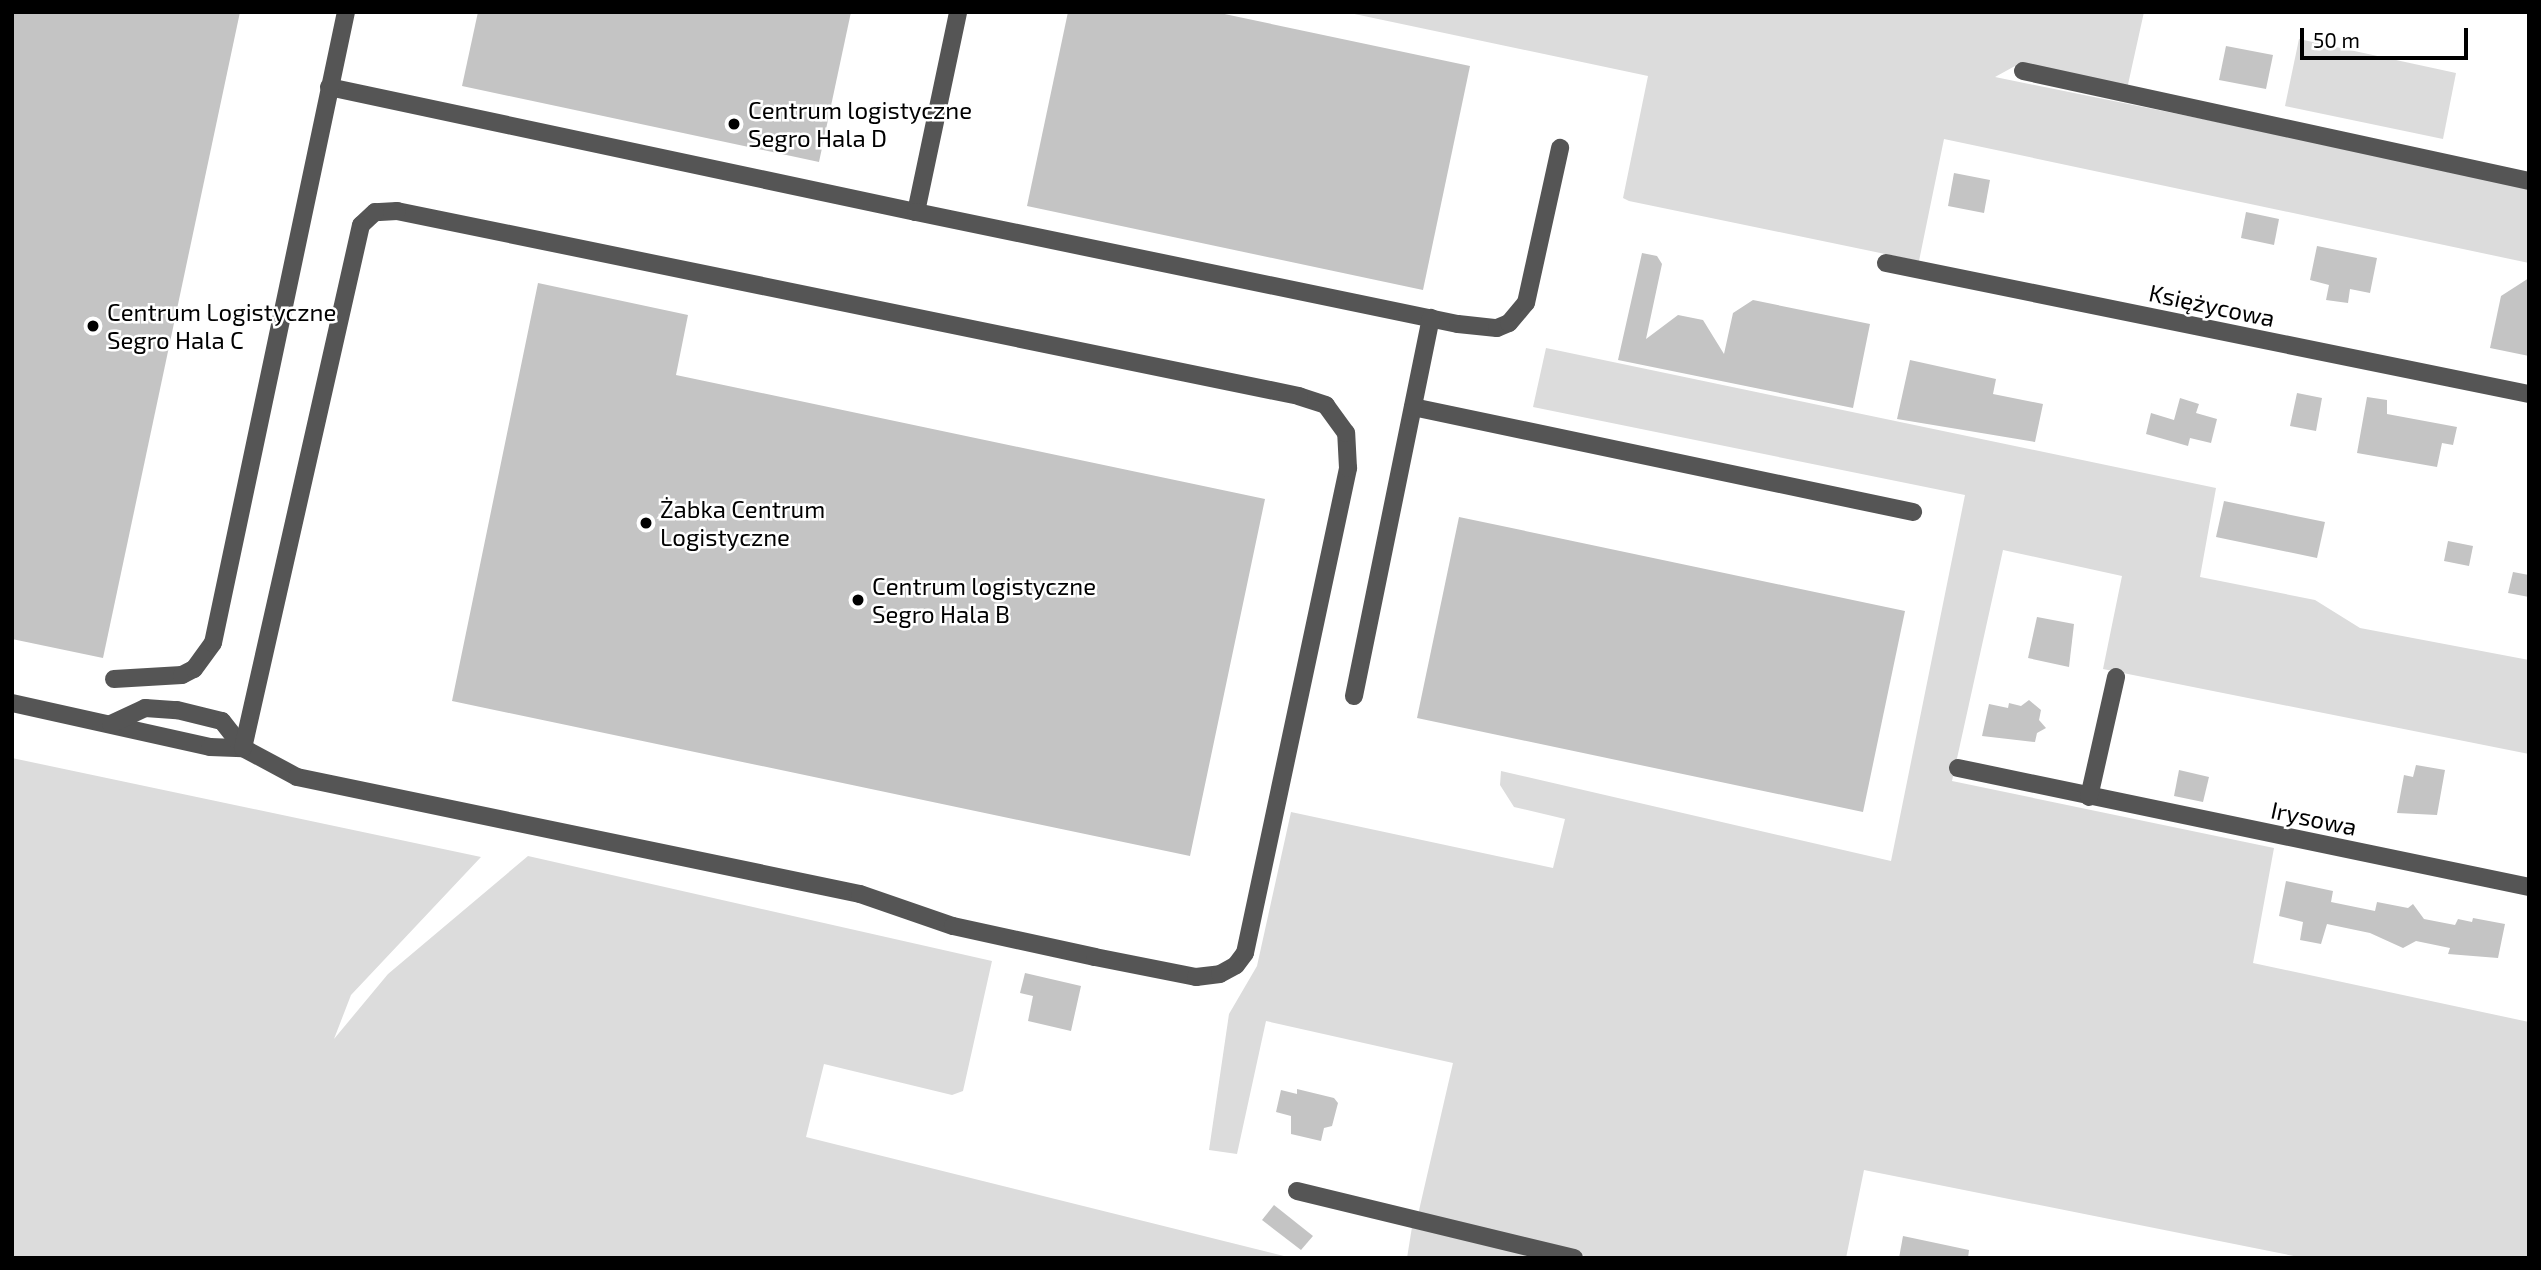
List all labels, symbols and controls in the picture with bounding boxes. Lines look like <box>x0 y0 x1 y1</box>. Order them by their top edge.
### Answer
scale bar <box>2303 14 2471 58</box>
text: 50 m <box>2313 27 2360 52</box>
place label: Centrum logistyczne Segro Hala D <box>748 96 972 152</box>
marker: Centrum logistyczne Segro Hala D <box>726 116 742 132</box>
street label: Księżycowa <box>2146 278 2278 332</box>
place label: Centrum Logistyczne Segro Hala C <box>107 298 336 354</box>
marker: Centrum Logistyczne Segro Hala C <box>85 318 101 334</box>
place label: Żabka Centrum Logistyczne <box>660 495 825 551</box>
marker: Żabka Centrum Logistyczne <box>638 515 654 531</box>
place label: Centrum logistyczne Segro Hala B <box>872 572 1096 628</box>
marker: Centrum logistyczne Segro Hala B <box>850 592 866 608</box>
street label: Irysowa <box>2268 795 2360 841</box>

